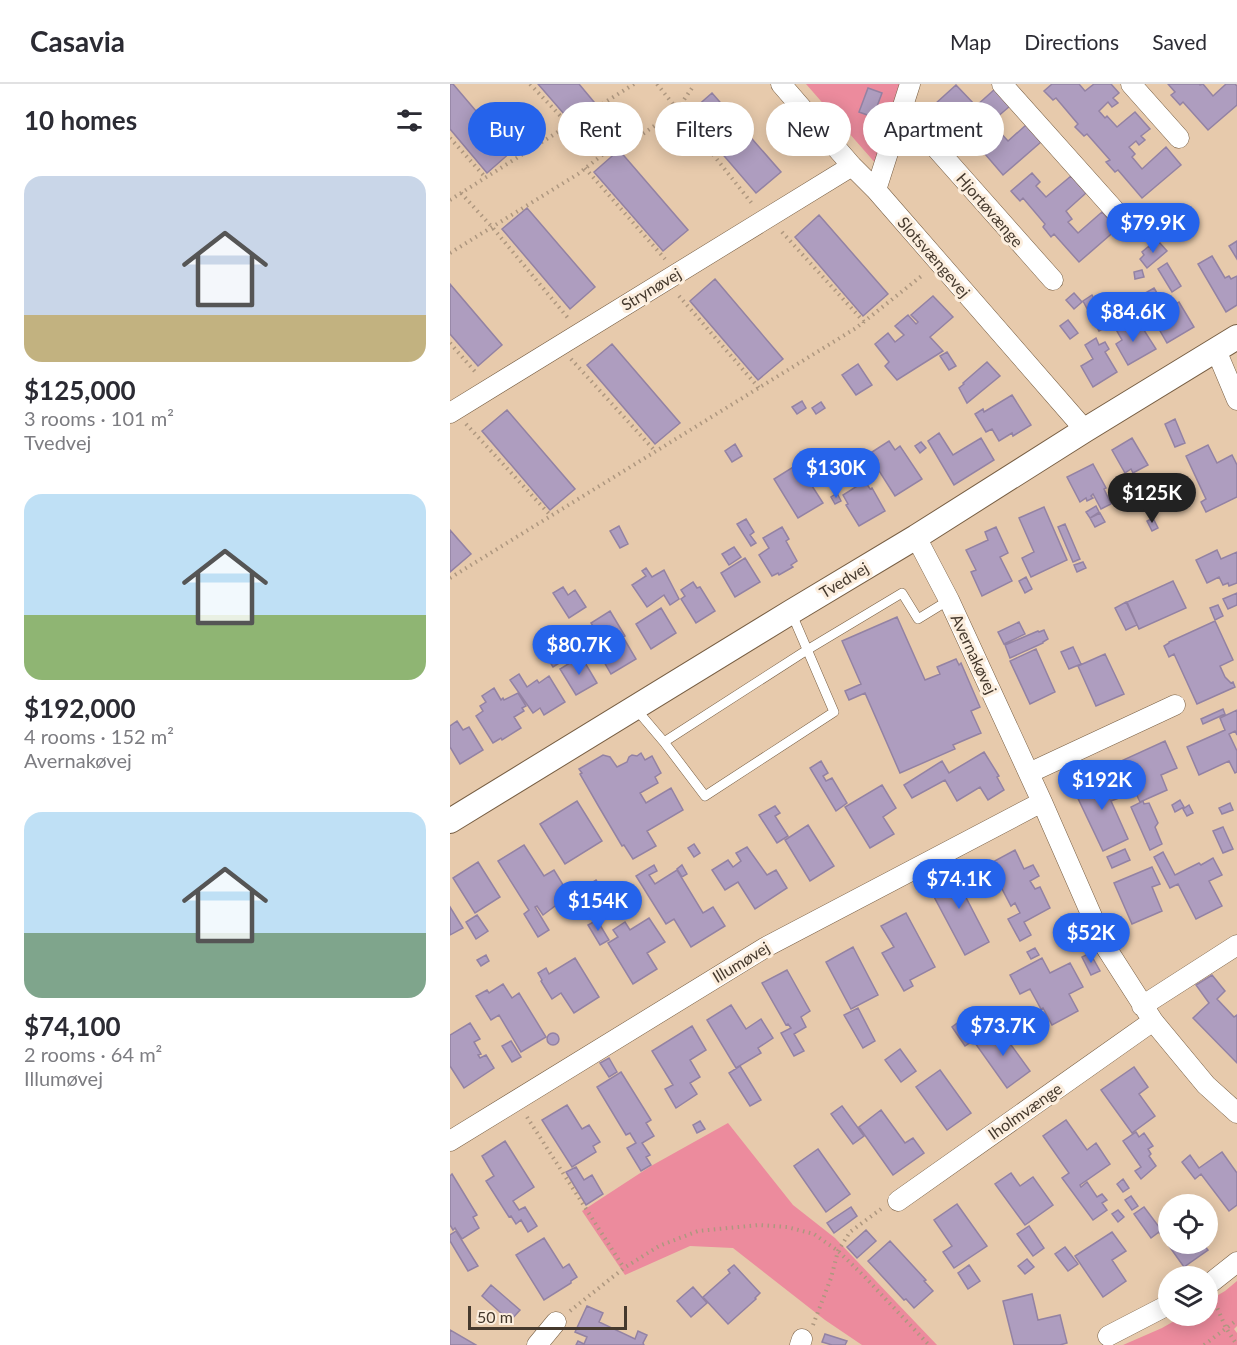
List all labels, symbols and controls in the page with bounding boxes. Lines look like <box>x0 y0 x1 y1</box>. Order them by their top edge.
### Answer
text: Casavia <box>30 24 125 58</box>
text: Map <box>950 29 991 54</box>
text: Directions <box>1024 29 1119 54</box>
text: Saved <box>1152 29 1207 54</box>
chip: Buy <box>468 102 546 156</box>
chip: Rent <box>558 102 643 156</box>
chip: Filters <box>655 102 754 156</box>
chip: New <box>766 102 851 156</box>
chip: Apartment <box>863 102 1004 156</box>
text: 10 homes <box>24 104 137 136</box>
icon: filters <box>393 104 426 137</box>
street label: Hjortøvænge <box>953 169 1028 251</box>
pin: $79.9K <box>1104 203 1202 254</box>
text: $79.9K <box>1121 210 1185 234</box>
street label: Slotsvængevej <box>894 213 975 301</box>
icon: home <box>171 215 279 323</box>
street label: Strynøvej <box>617 263 684 314</box>
pin: $84.6K <box>1084 292 1182 343</box>
text: $84.6K <box>1101 299 1165 323</box>
text: $125,000 <box>24 374 136 406</box>
text: 3 rooms · 101 m² <box>24 406 174 430</box>
text: Tvedvej <box>24 430 91 454</box>
pin: $130K <box>794 448 878 499</box>
text: $130K <box>806 455 866 479</box>
pin: $125K <box>1110 473 1194 524</box>
text: $125K <box>1122 480 1182 504</box>
icon: home <box>171 533 279 641</box>
street label: Tvedvej <box>816 558 872 602</box>
street label: Avernakøvej <box>948 611 1001 697</box>
pin: $80.7K <box>530 625 628 676</box>
text: $80.7K <box>547 632 611 656</box>
text: $192,000 <box>24 692 136 724</box>
text: 4 rooms · 152 m² <box>24 724 174 748</box>
text: Avernakøvej <box>24 748 132 772</box>
pin: $192K <box>1060 760 1144 811</box>
text: $192K <box>1072 767 1132 791</box>
icon: home <box>171 851 279 959</box>
pin: $74.1K <box>910 859 1008 910</box>
text: $74.1K <box>927 866 991 890</box>
pin: $154K <box>556 881 640 932</box>
text: $154K <box>568 888 628 912</box>
pin: $52K <box>1055 913 1127 964</box>
text: $52K <box>1067 920 1115 944</box>
street label: Illumøvej <box>709 937 773 986</box>
pin: $73.7K <box>954 1006 1052 1057</box>
text: $74,100 <box>24 1010 121 1042</box>
text: $73.7K <box>971 1013 1035 1037</box>
text: 2 rooms · 64 m² <box>24 1042 162 1066</box>
text: Illumøvej <box>24 1066 103 1090</box>
street label: Iholmvænge <box>984 1078 1065 1143</box>
map controls <box>1158 1194 1218 1326</box>
button: locate <box>1158 1194 1218 1254</box>
button: layers <box>1158 1266 1218 1326</box>
scale bar <box>468 1303 627 1330</box>
text: 50 m <box>477 1307 513 1326</box>

